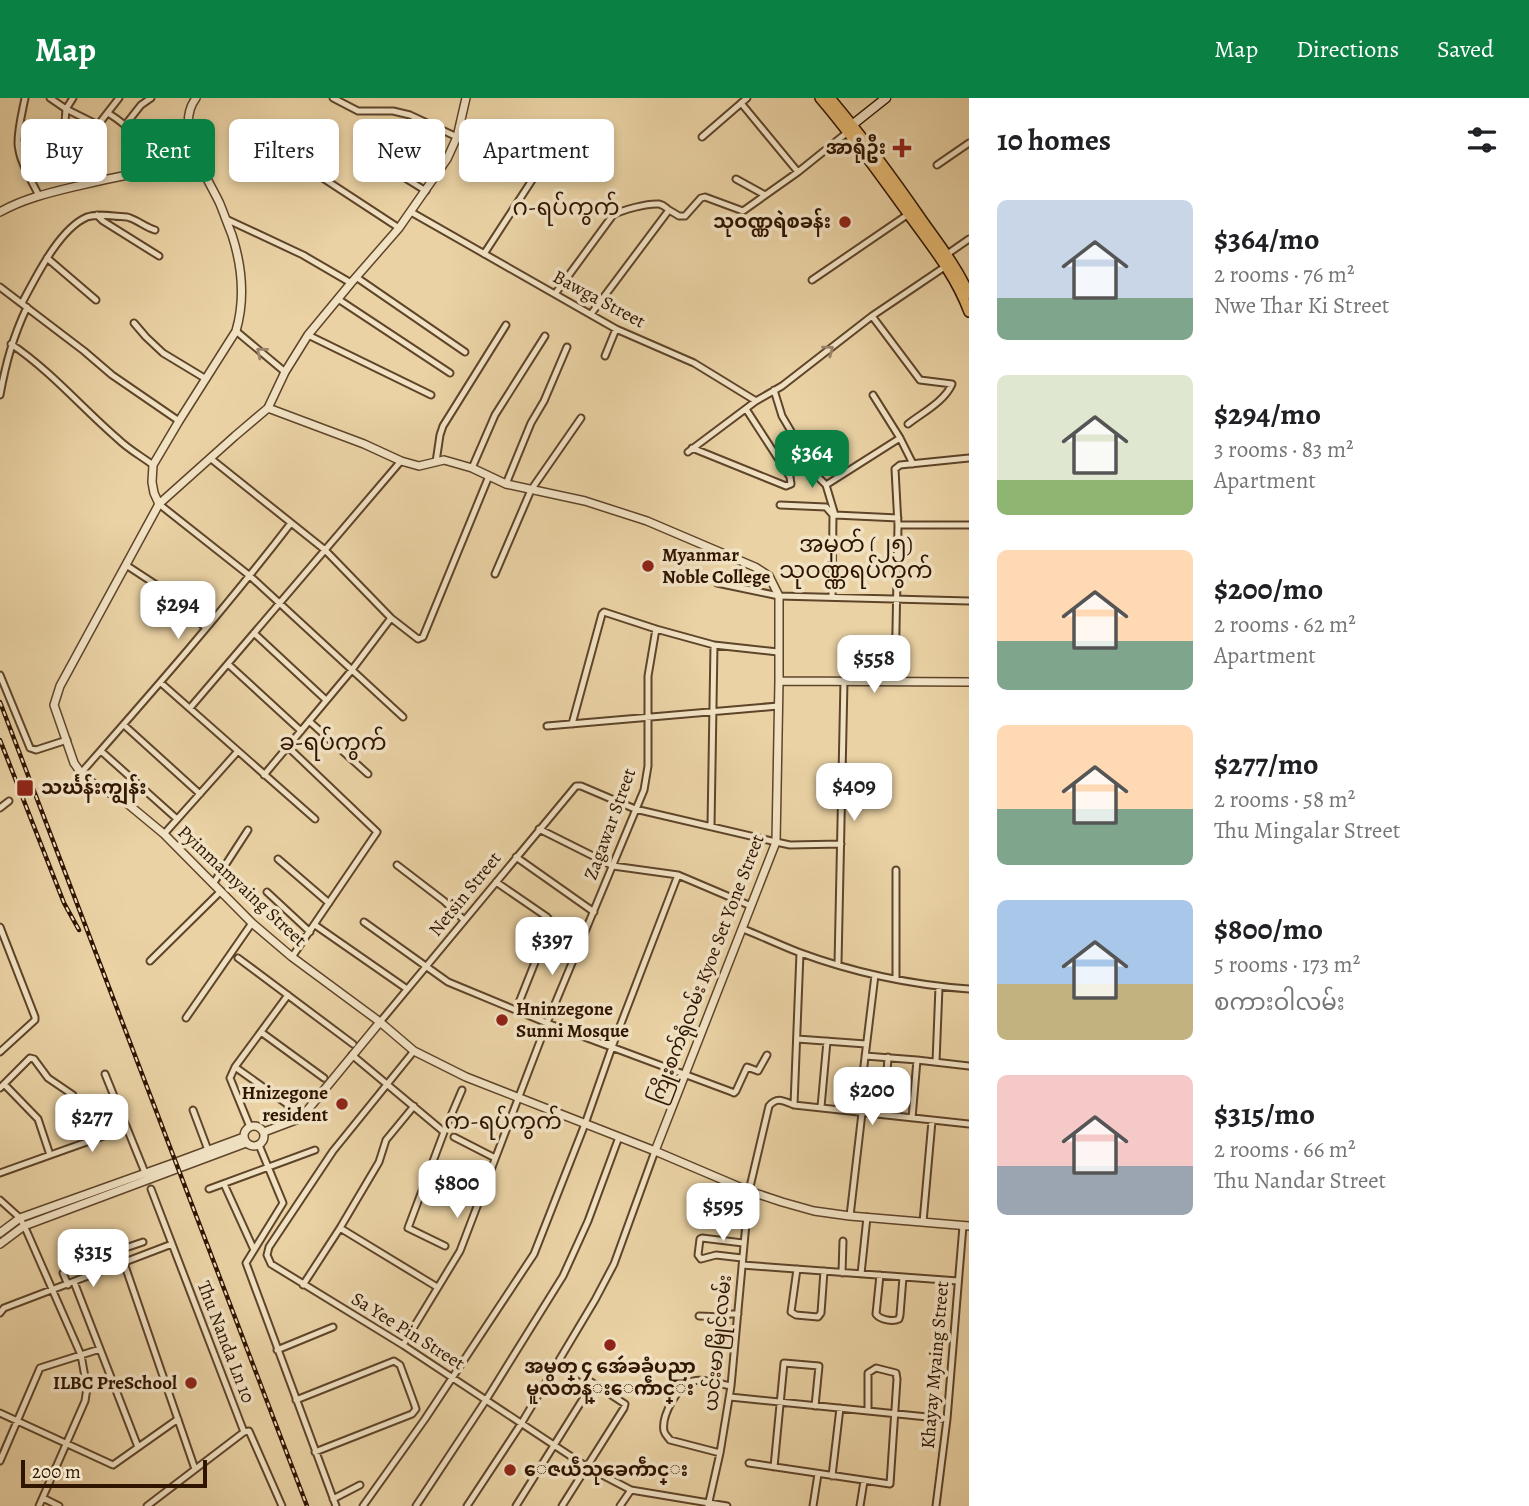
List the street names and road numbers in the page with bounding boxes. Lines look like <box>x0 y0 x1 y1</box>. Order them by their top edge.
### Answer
street label: Bawga Street <box>548 264 650 334</box>
street label: Zagawar Street <box>578 765 642 883</box>
street label: Pyinmamyaing Street <box>172 819 312 953</box>
street label: ကြိုးစက်ရုံလမ်း Kyoe Set Yone Street <box>642 830 773 1109</box>
street label: Netsin Street <box>423 846 507 942</box>
street label: ယင်းမာမြိုင်လမ်း <box>696 1273 740 1413</box>
street label: Thu Nanda Ln 10 <box>191 1277 261 1407</box>
street label: Khayay Myaing Street <box>915 1280 955 1450</box>
street label: Sa Yee Pin Street <box>346 1286 470 1376</box>

